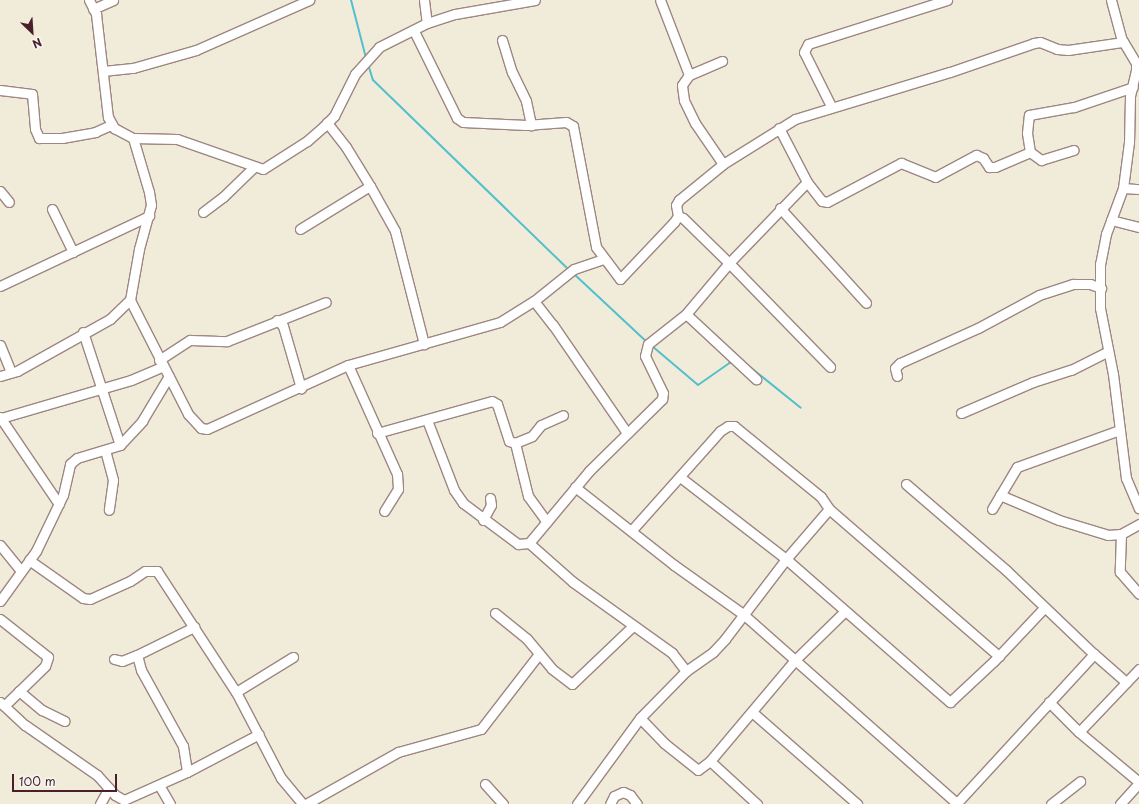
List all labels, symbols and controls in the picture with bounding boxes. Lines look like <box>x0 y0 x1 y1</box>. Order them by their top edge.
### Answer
north arrow <box>12 12 52 52</box>
text: N <box>30 34 45 53</box>
scale bar <box>14 766 119 792</box>
text: 100 m <box>19 772 56 790</box>

